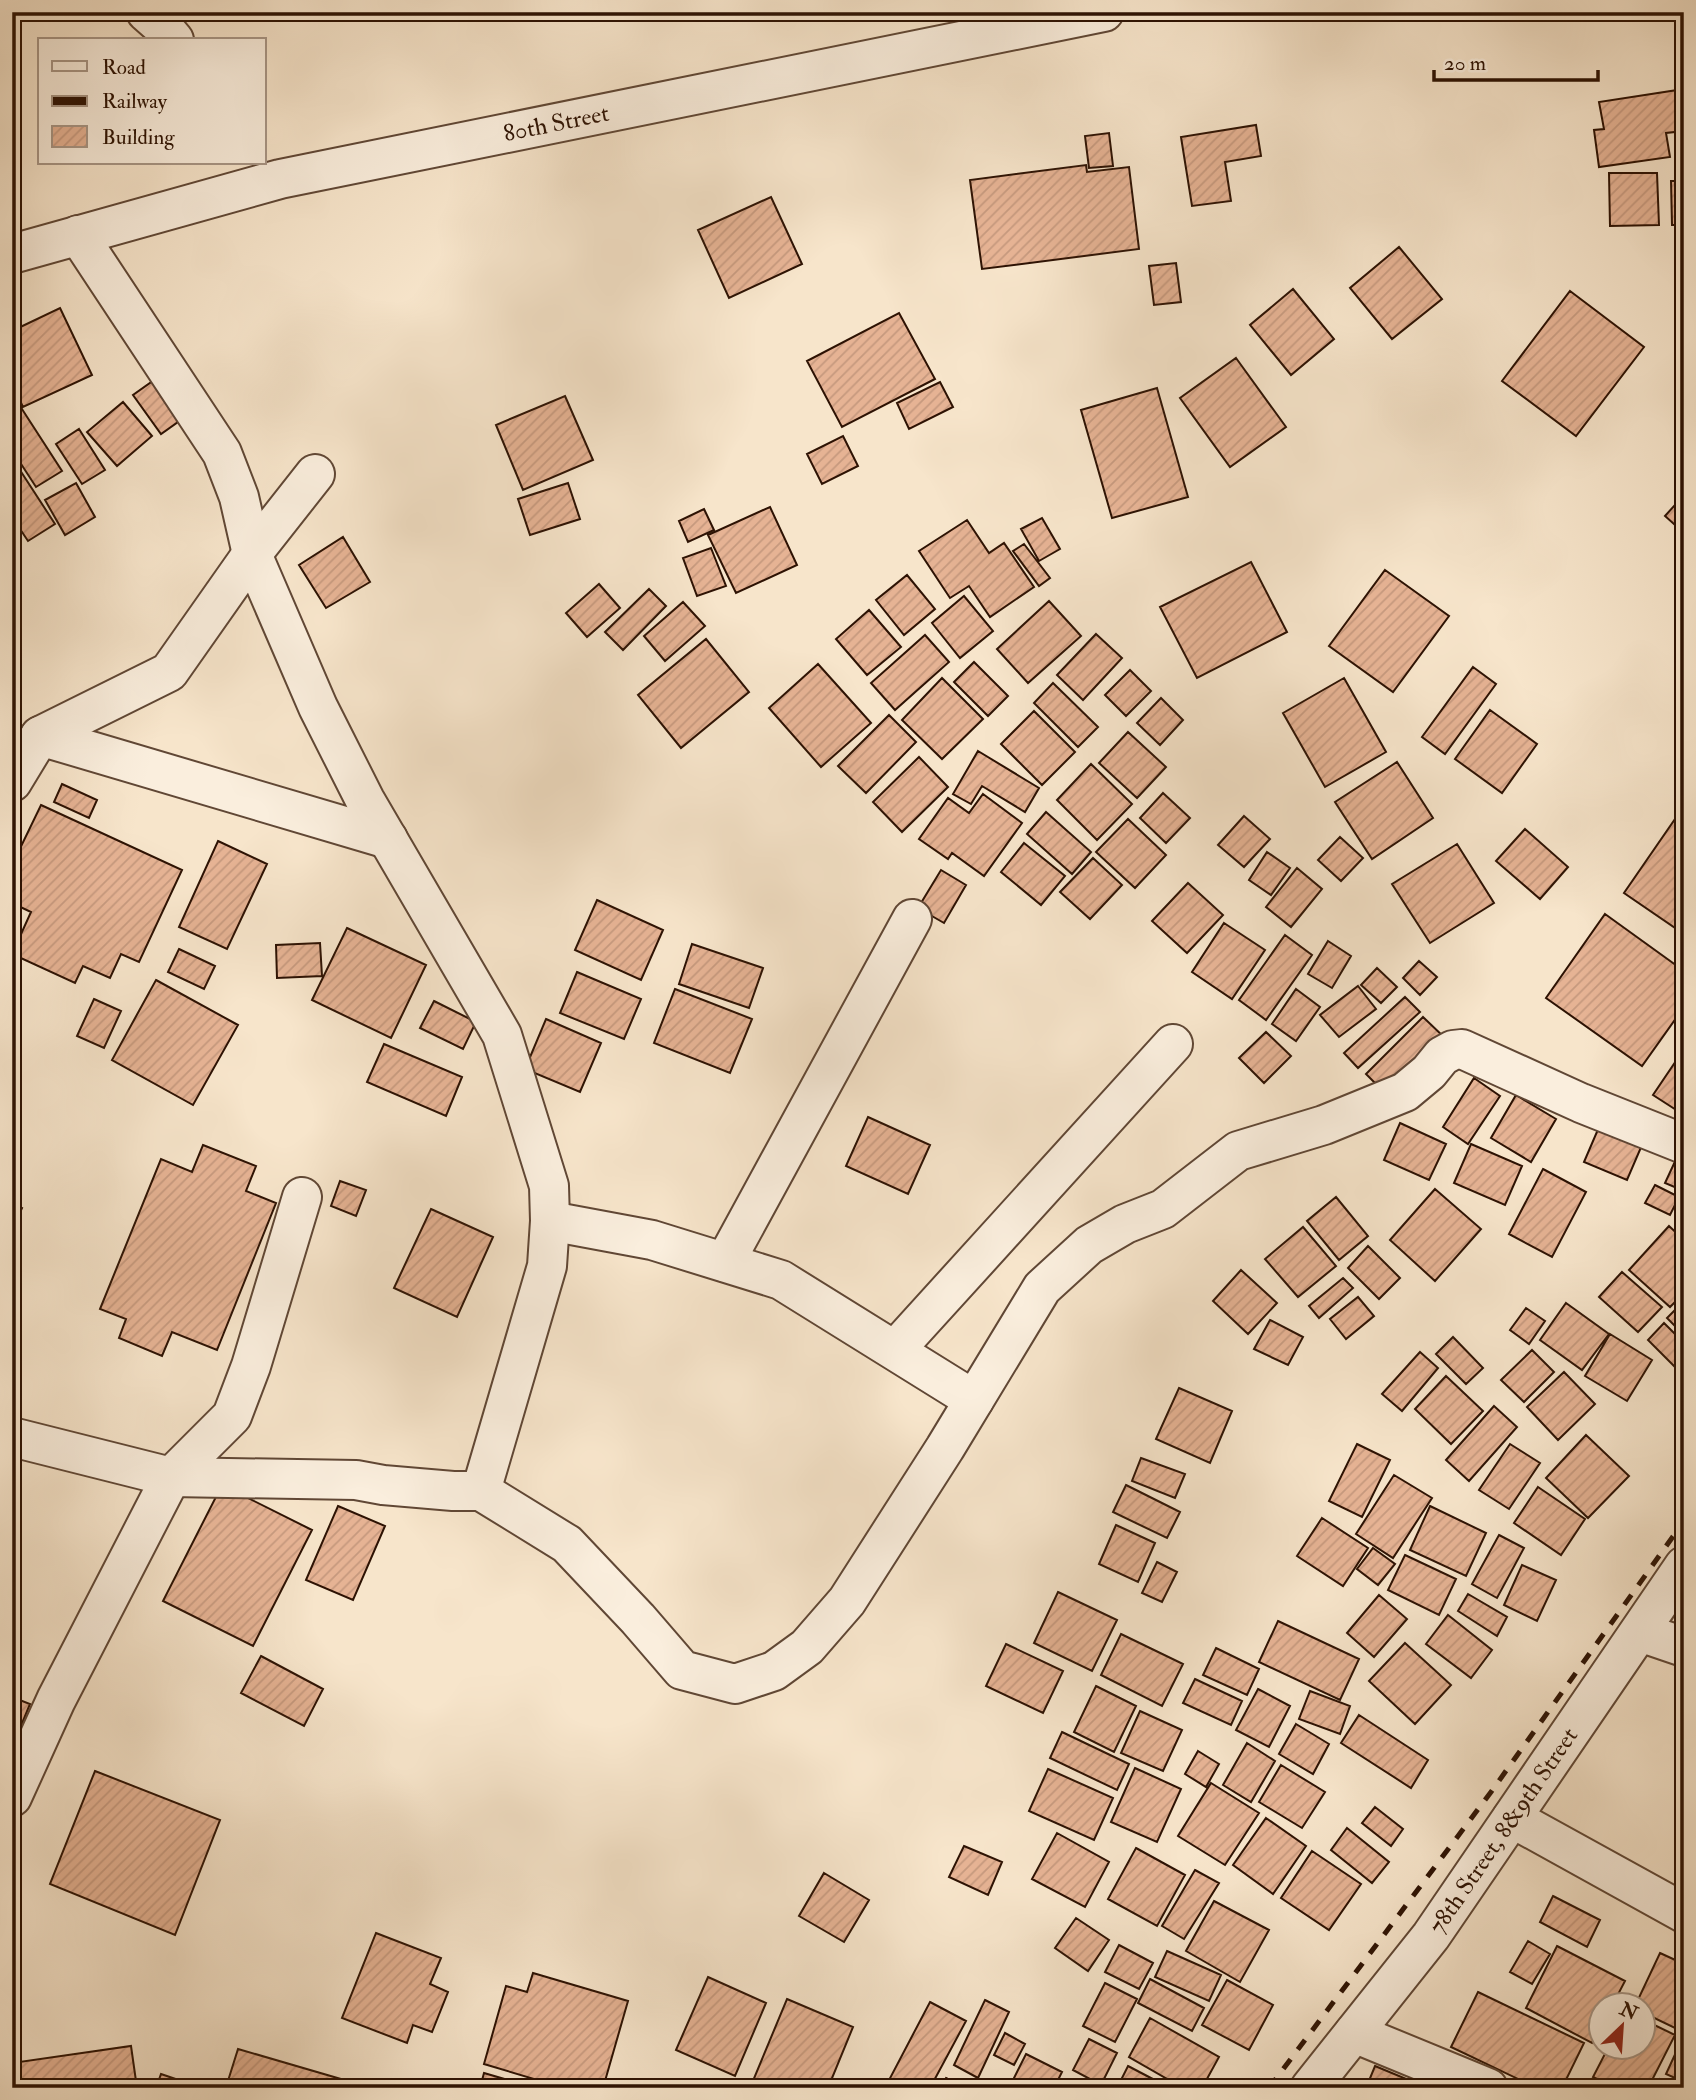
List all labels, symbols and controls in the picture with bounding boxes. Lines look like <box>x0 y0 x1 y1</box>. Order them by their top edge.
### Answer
legend <box>38 38 266 164</box>
scale bar <box>1434 38 1598 82</box>
text: 20 m <box>1444 50 1486 77</box>
text: Road <box>102 54 147 81</box>
text: Railway <box>102 88 168 115</box>
street label: 80th Street <box>501 98 612 149</box>
text: Building <box>102 124 175 151</box>
street label: 78th Street, 8&9th Street <box>1422 1722 1585 1940</box>
north arrow <box>1588 1992 1658 2062</box>
text: N <box>1615 1997 1642 2026</box>

